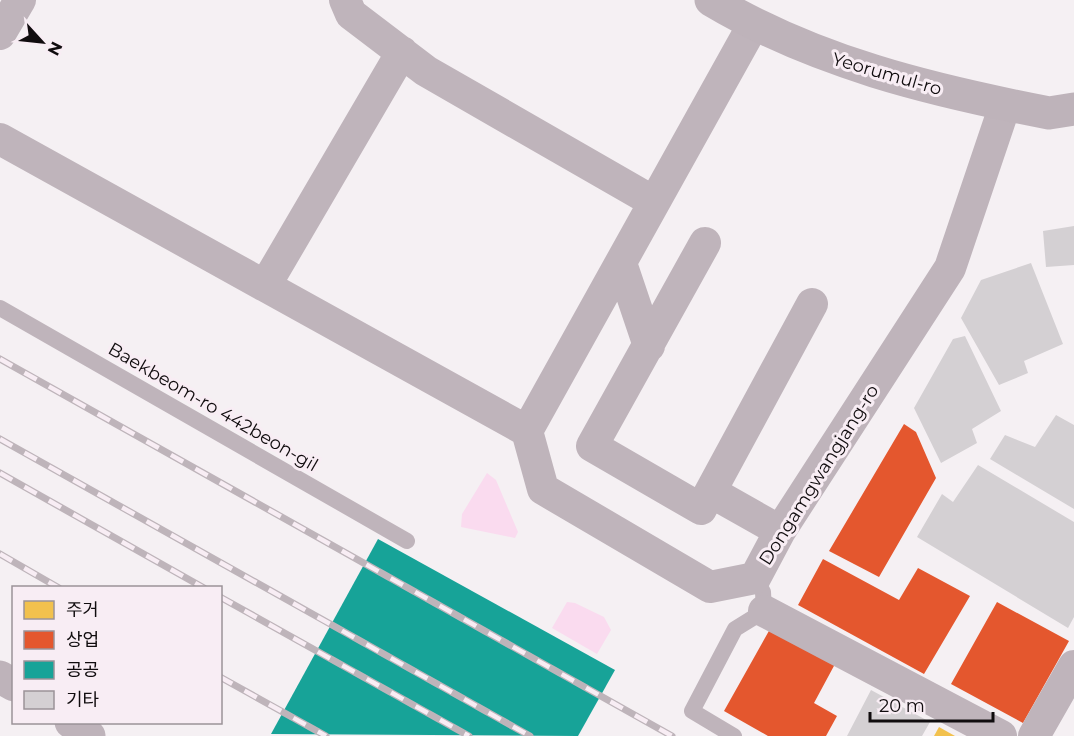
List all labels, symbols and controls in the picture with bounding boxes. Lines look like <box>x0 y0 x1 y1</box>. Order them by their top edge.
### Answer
north arrow <box>12 12 72 72</box>
text: N <box>44 39 66 59</box>
street label: Yeorumul-ro <box>830 48 944 100</box>
street label: Baekbeom-ro 442beon-gil <box>104 338 322 476</box>
street label: Dongamgwangjang-ro <box>754 381 884 569</box>
legend <box>12 586 222 724</box>
text: 주거 <box>66 599 99 621</box>
text: 상업 <box>66 629 99 651</box>
text: 공공 <box>66 659 99 681</box>
scale bar <box>870 685 993 723</box>
text: 기타 <box>66 689 100 711</box>
text: 20 m <box>879 695 925 717</box>

